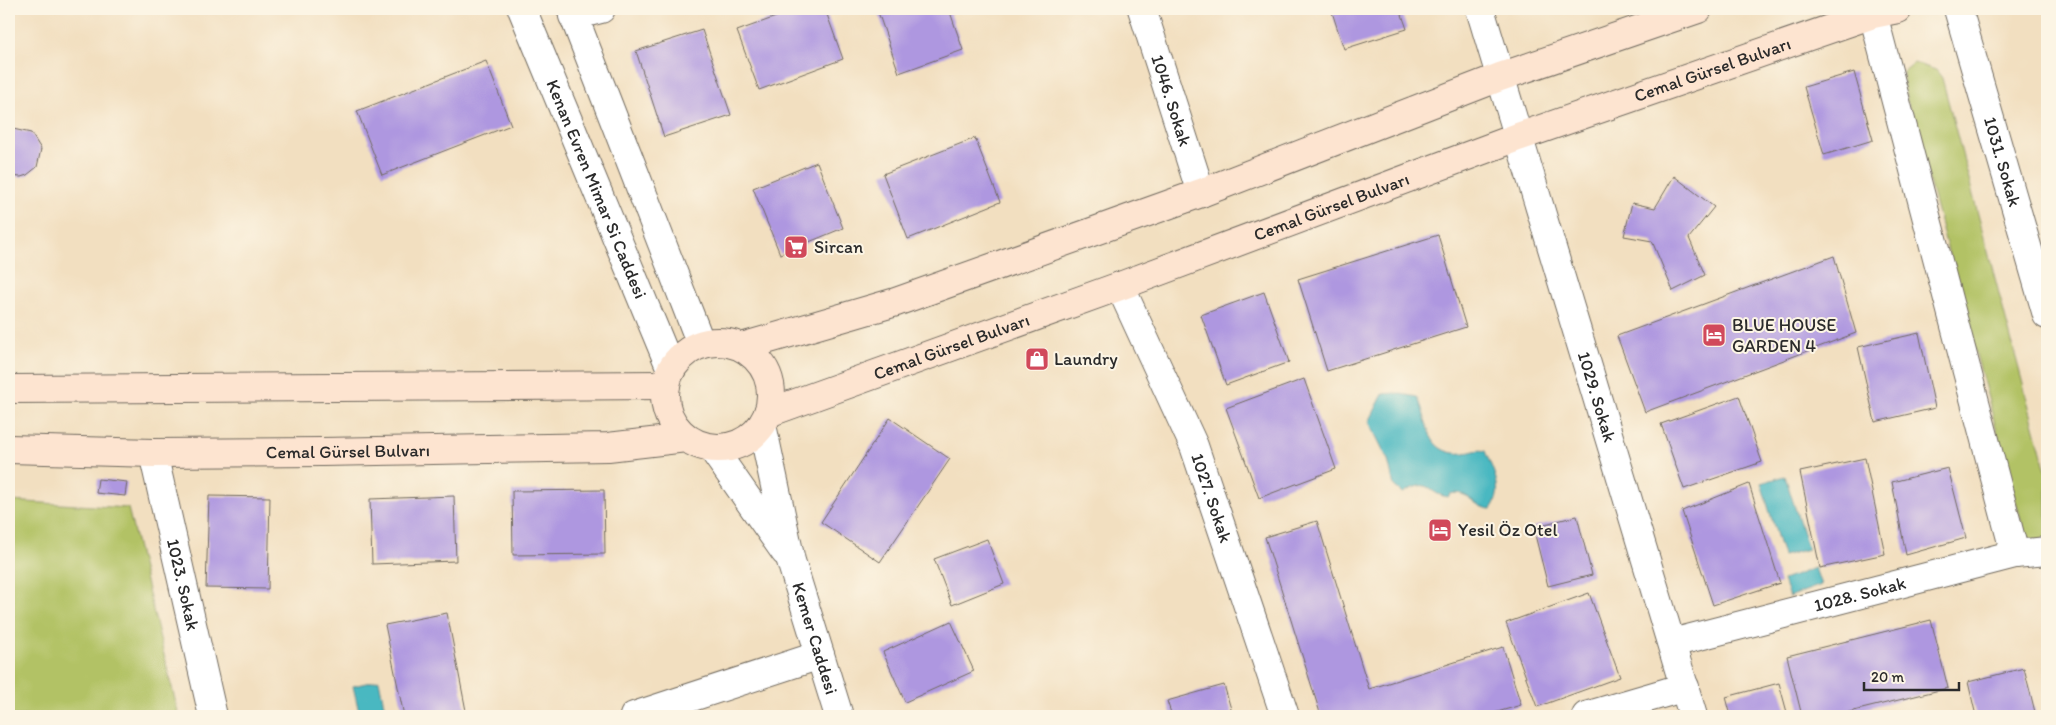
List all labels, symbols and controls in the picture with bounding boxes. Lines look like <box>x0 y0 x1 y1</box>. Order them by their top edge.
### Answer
street label: Cemal Gürsel Bulvarı <box>1631 32 1794 107</box>
street label: 1046. Sokak <box>1146 52 1196 149</box>
street label: Kenan Evren Mimar Si Caddesi <box>541 76 652 302</box>
street label: 1031. Sokak <box>1979 114 2026 209</box>
street label: Cemal Gürsel Bulvarı <box>1251 168 1412 246</box>
supermarket icon: Sircan <box>783 234 809 260</box>
place label: Sircan <box>814 236 863 258</box>
street label: Cemal Gürsel Bulvarı <box>870 309 1032 385</box>
place label: BLUE HOUSE GARDEN 4 <box>1732 314 1836 357</box>
hotel icon: BLUE HOUSE GARDEN 4 <box>1701 322 1727 348</box>
shop icon: Laundry <box>1024 346 1050 372</box>
place label: Laundry <box>1054 348 1118 370</box>
street label: 1029. Sokak <box>1573 349 1621 445</box>
street label: Cemal Gürsel Bulvarı <box>266 439 430 463</box>
street label: 1027. Sokak <box>1186 450 1237 545</box>
hotel icon: Yesil Öz Otel <box>1427 517 1453 543</box>
place label: Yesil Öz Otel <box>1458 519 1558 541</box>
street label: 1023. Sokak <box>162 536 204 633</box>
street label: 1028. Sokak <box>1812 572 1908 617</box>
street label: Kemer Caddesi <box>787 579 843 697</box>
scale bar <box>1864 660 1958 692</box>
text: 20 m <box>1871 668 1905 686</box>

